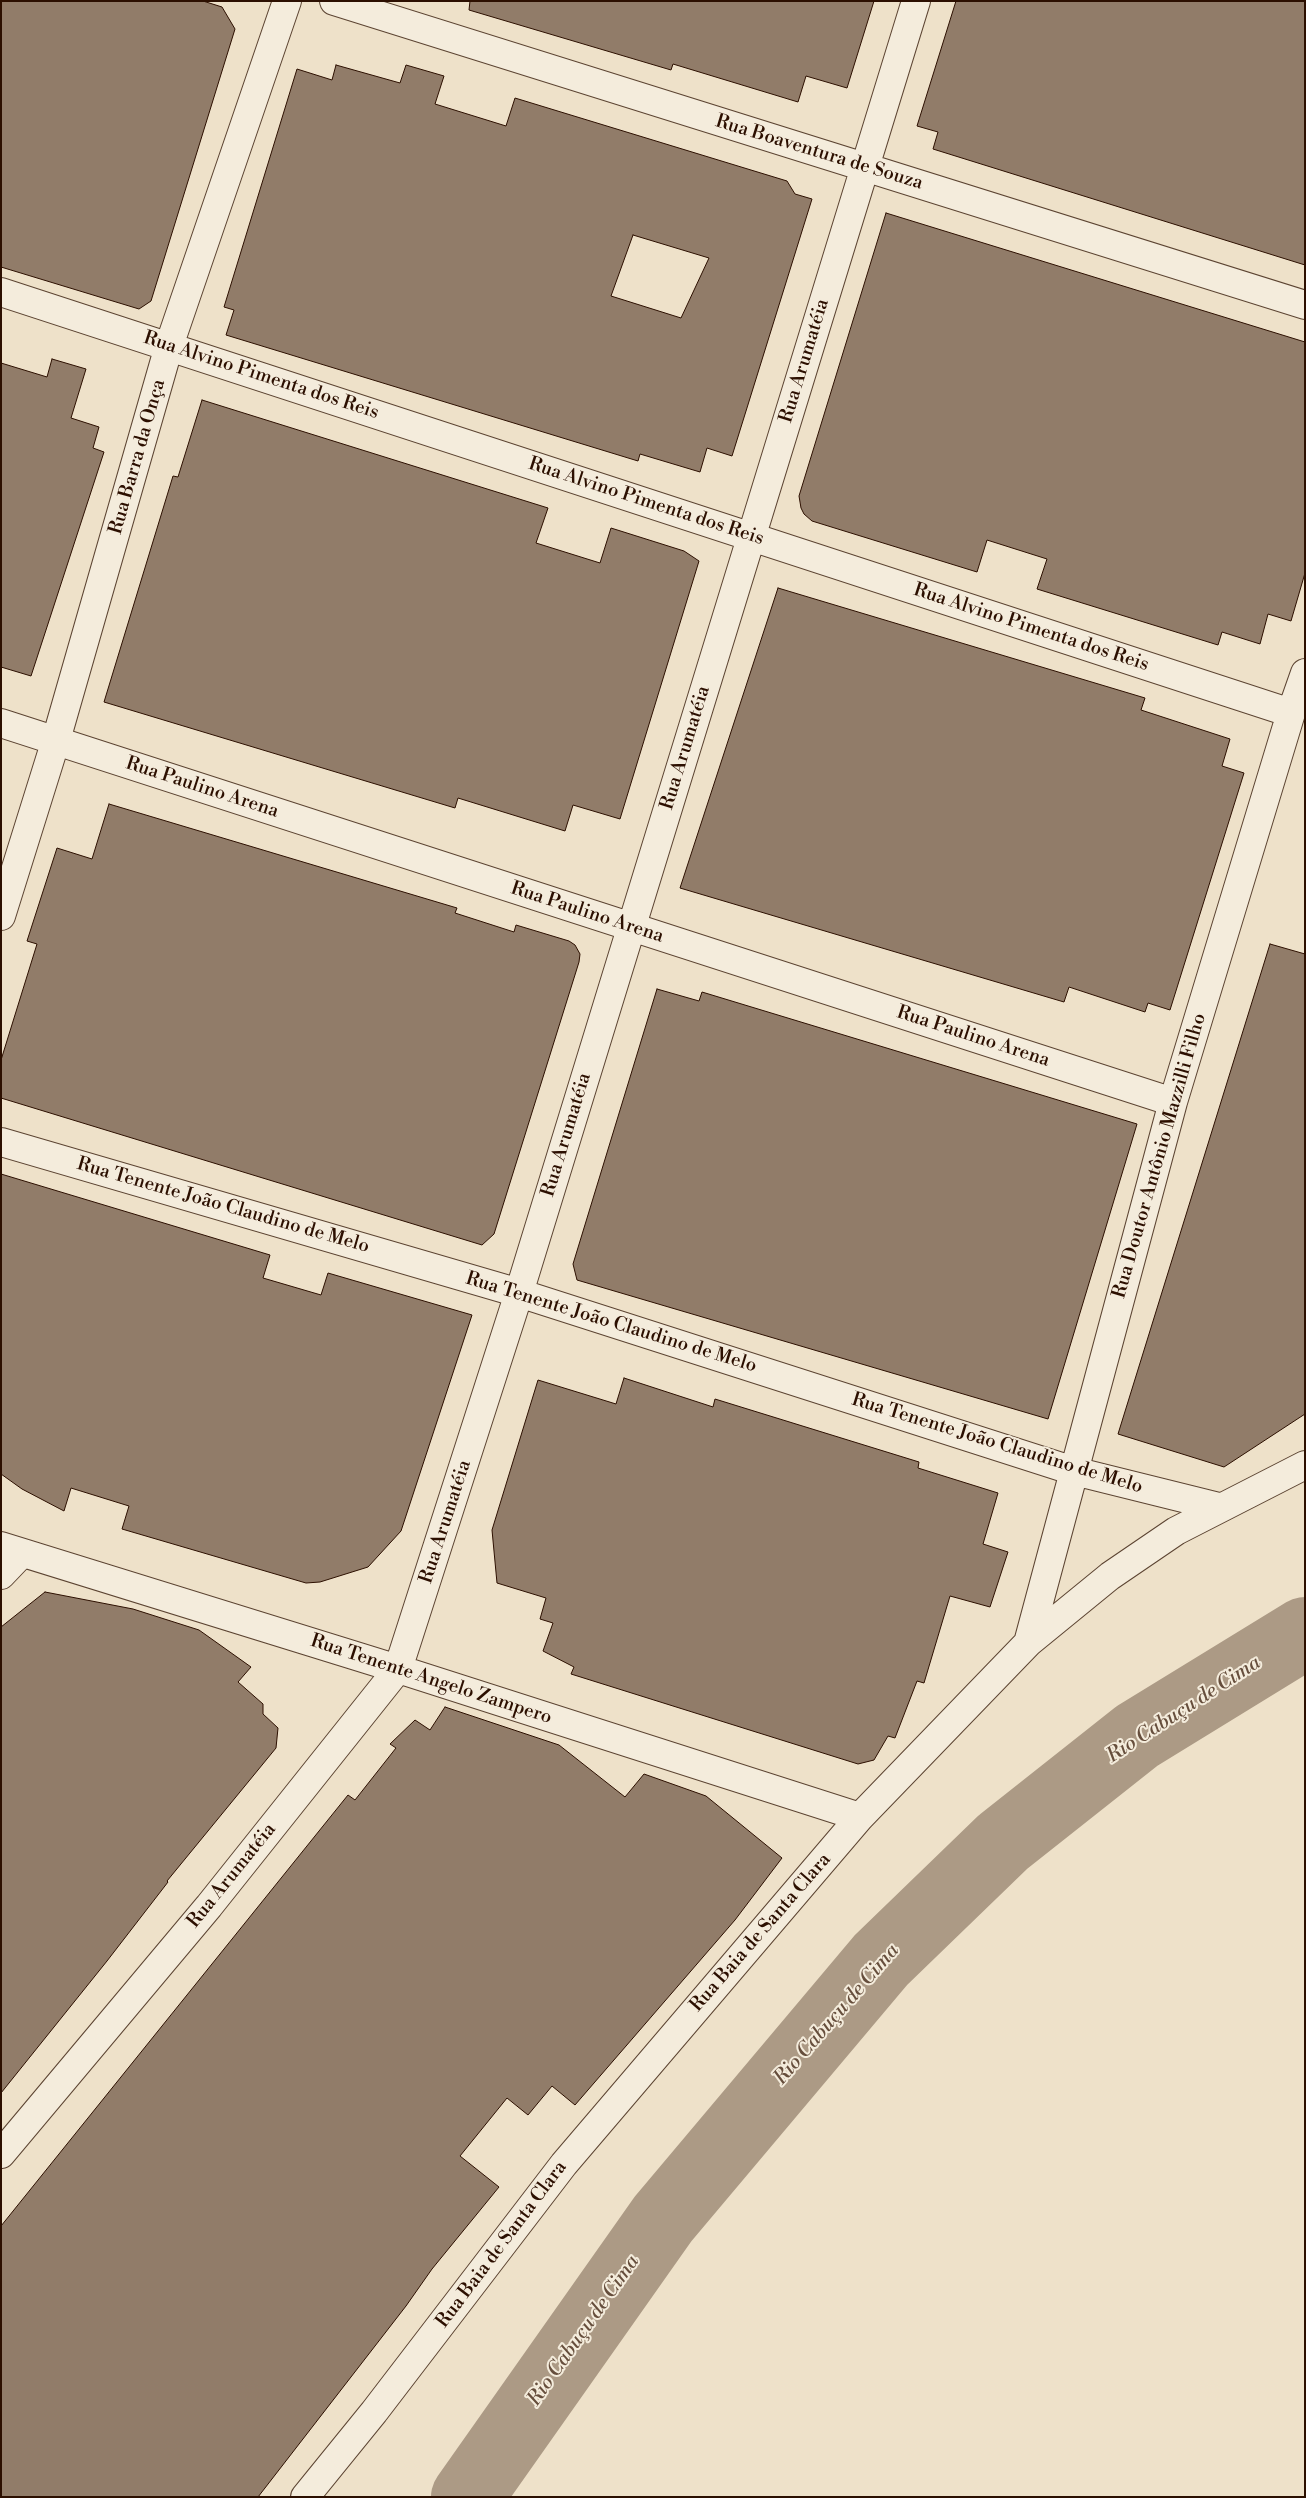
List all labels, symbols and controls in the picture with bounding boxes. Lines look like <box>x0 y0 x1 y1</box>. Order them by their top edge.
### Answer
street label: Rua Boaventura de Souza <box>713 111 925 195</box>
street label: Rua Arumatéia <box>775 296 835 426</box>
street label: Rua Alvino Pimenta dos Reis <box>140 327 382 425</box>
street label: Rua Barra da Onça <box>105 377 171 537</box>
street label: Rua Alvino Pimenta dos Reis <box>525 453 767 551</box>
street label: Rua Alvino Pimenta dos Reis <box>910 579 1152 677</box>
street label: Rua Arumatéia <box>656 683 716 813</box>
street label: Rua Paulino Arena <box>123 753 281 823</box>
street label: Rua Paulino Arena <box>508 878 666 948</box>
street label: Rua Paulino Arena <box>894 1002 1052 1072</box>
street label: Rua Doutor Antônio Mazzilli Filho <box>1108 1011 1212 1301</box>
street label: Rua Arumatéia <box>537 1070 597 1200</box>
street label: Rua Tenente João Claudino de Melo <box>74 1153 372 1259</box>
street label: Rua Tenente João Claudino de Melo <box>463 1268 759 1378</box>
street label: Rua Tenente João Claudino de Melo <box>849 1389 1145 1499</box>
street label: Rua Arumatéia <box>415 1457 477 1587</box>
street label: Rua Tenente Angelo Zampero <box>307 1630 555 1730</box>
water label: Rio Cabuçu de Cima <box>1103 1651 1265 1769</box>
street label: Rua Arumatéia <box>183 1819 281 1933</box>
street label: Rua Baia de Santa Clara <box>686 1849 836 2017</box>
water label: Rio Cabuçu de Cima <box>769 1940 905 2090</box>
street label: Rua Baia de Santa Clara <box>432 2157 572 2333</box>
water label: Rio Cabuçu de Cima <box>523 2251 645 2411</box>

